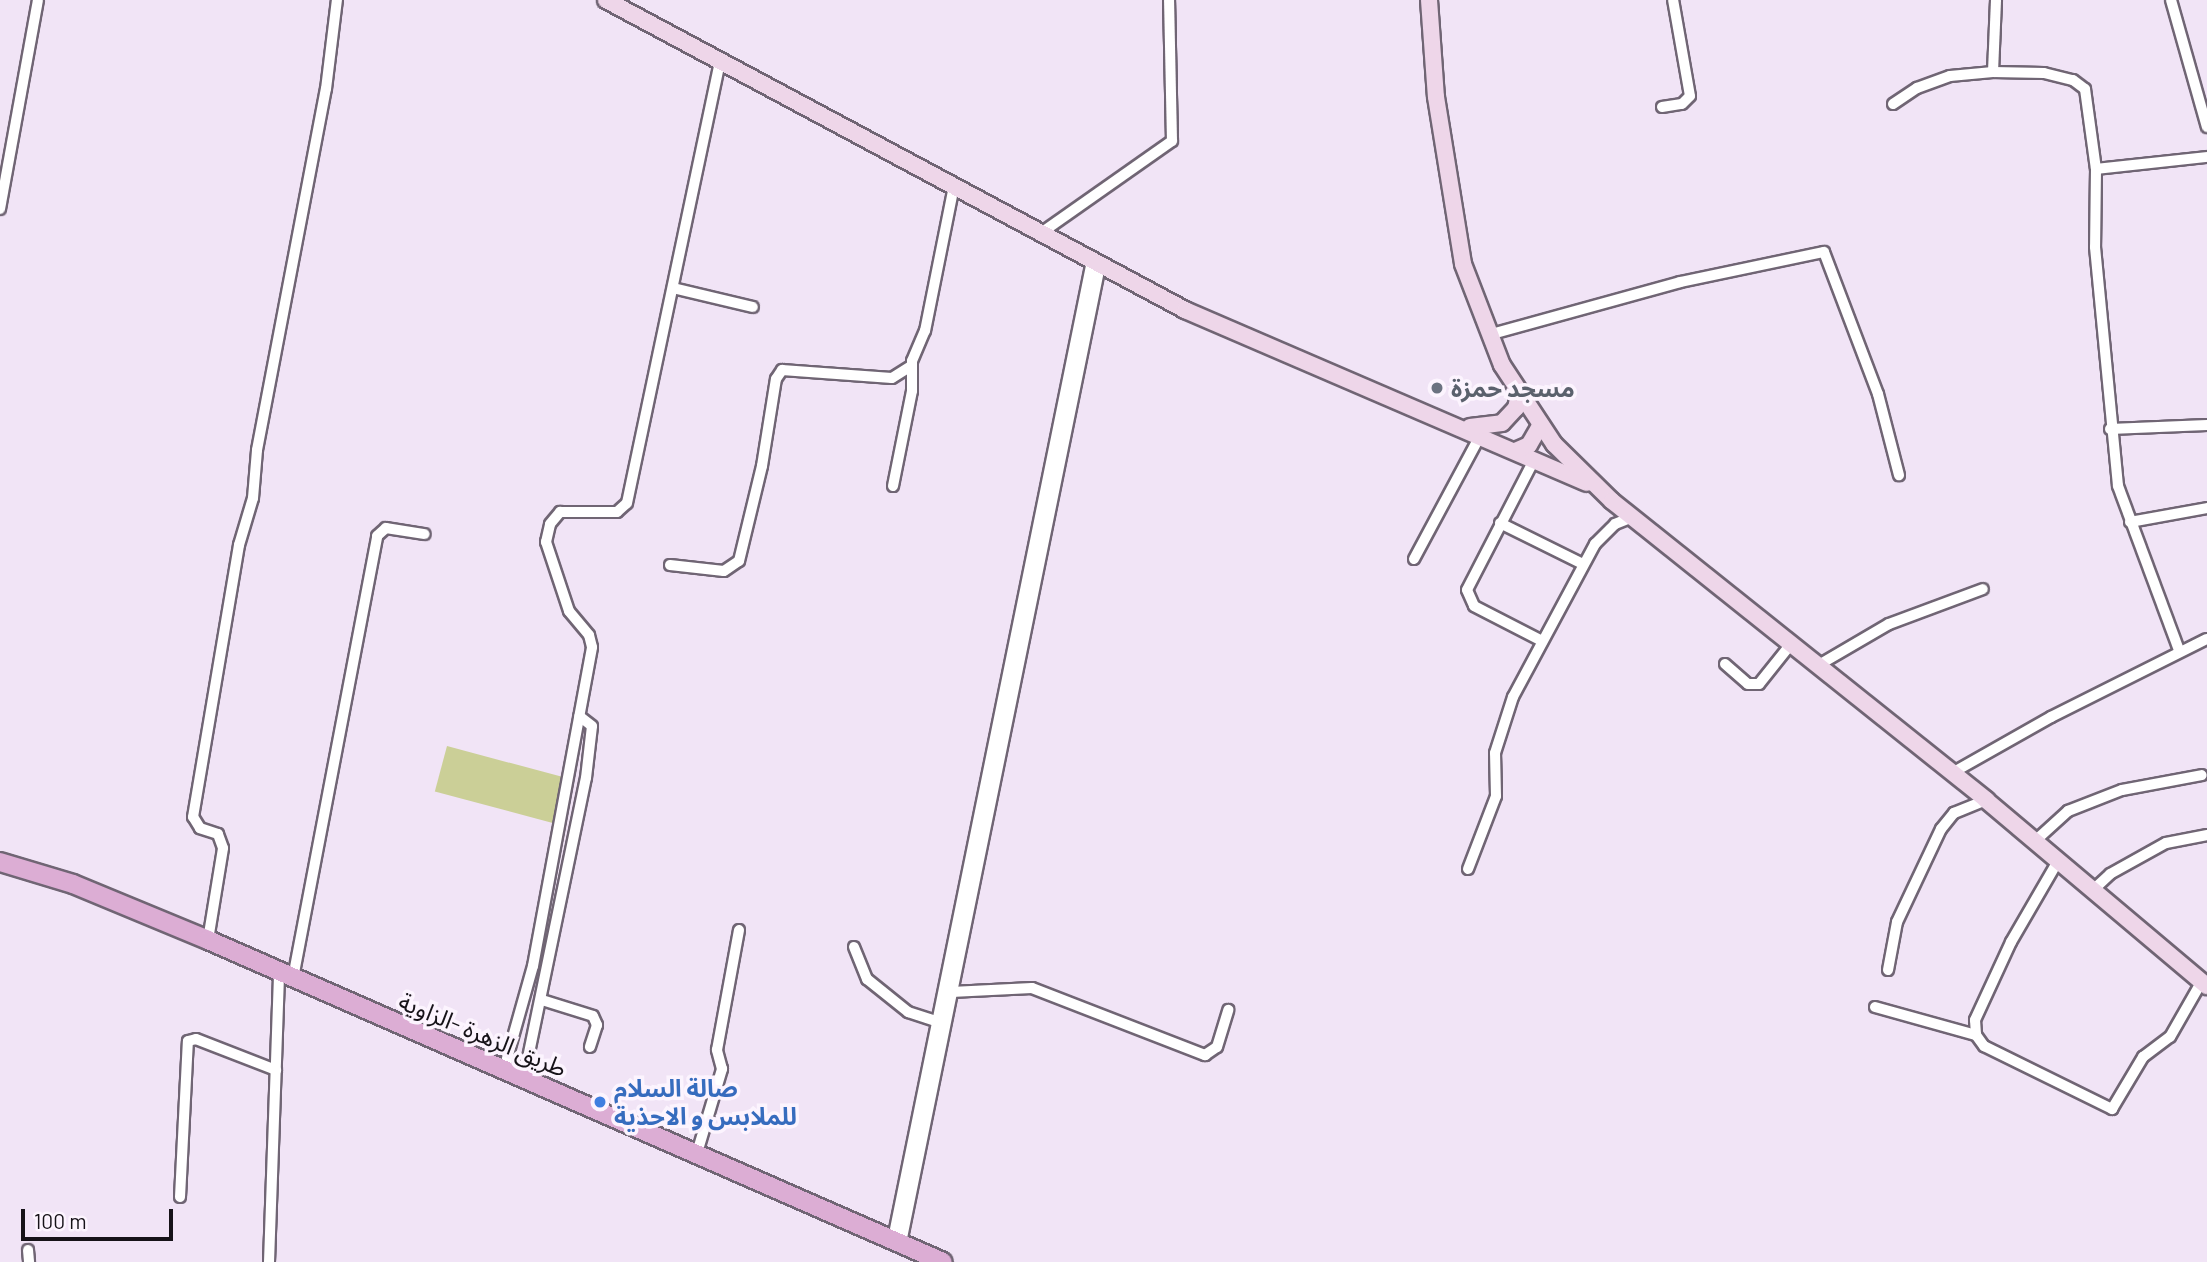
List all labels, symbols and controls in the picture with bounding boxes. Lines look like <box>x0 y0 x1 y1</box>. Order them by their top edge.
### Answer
place label: مسجد حمزة <box>1451 374 1575 402</box>
marker: مسجد حمزة <box>1429 380 1445 396</box>
street label: طريق الزهرة -الزاوية <box>395 986 571 1082</box>
place label: صالة السلام للملابس و الاحذية <box>614 1074 797 1130</box>
marker: صالة السلام للملابس و الاحذية <box>592 1094 608 1110</box>
scale bar <box>24 1196 177 1240</box>
text: 100 m <box>34 1208 87 1233</box>

